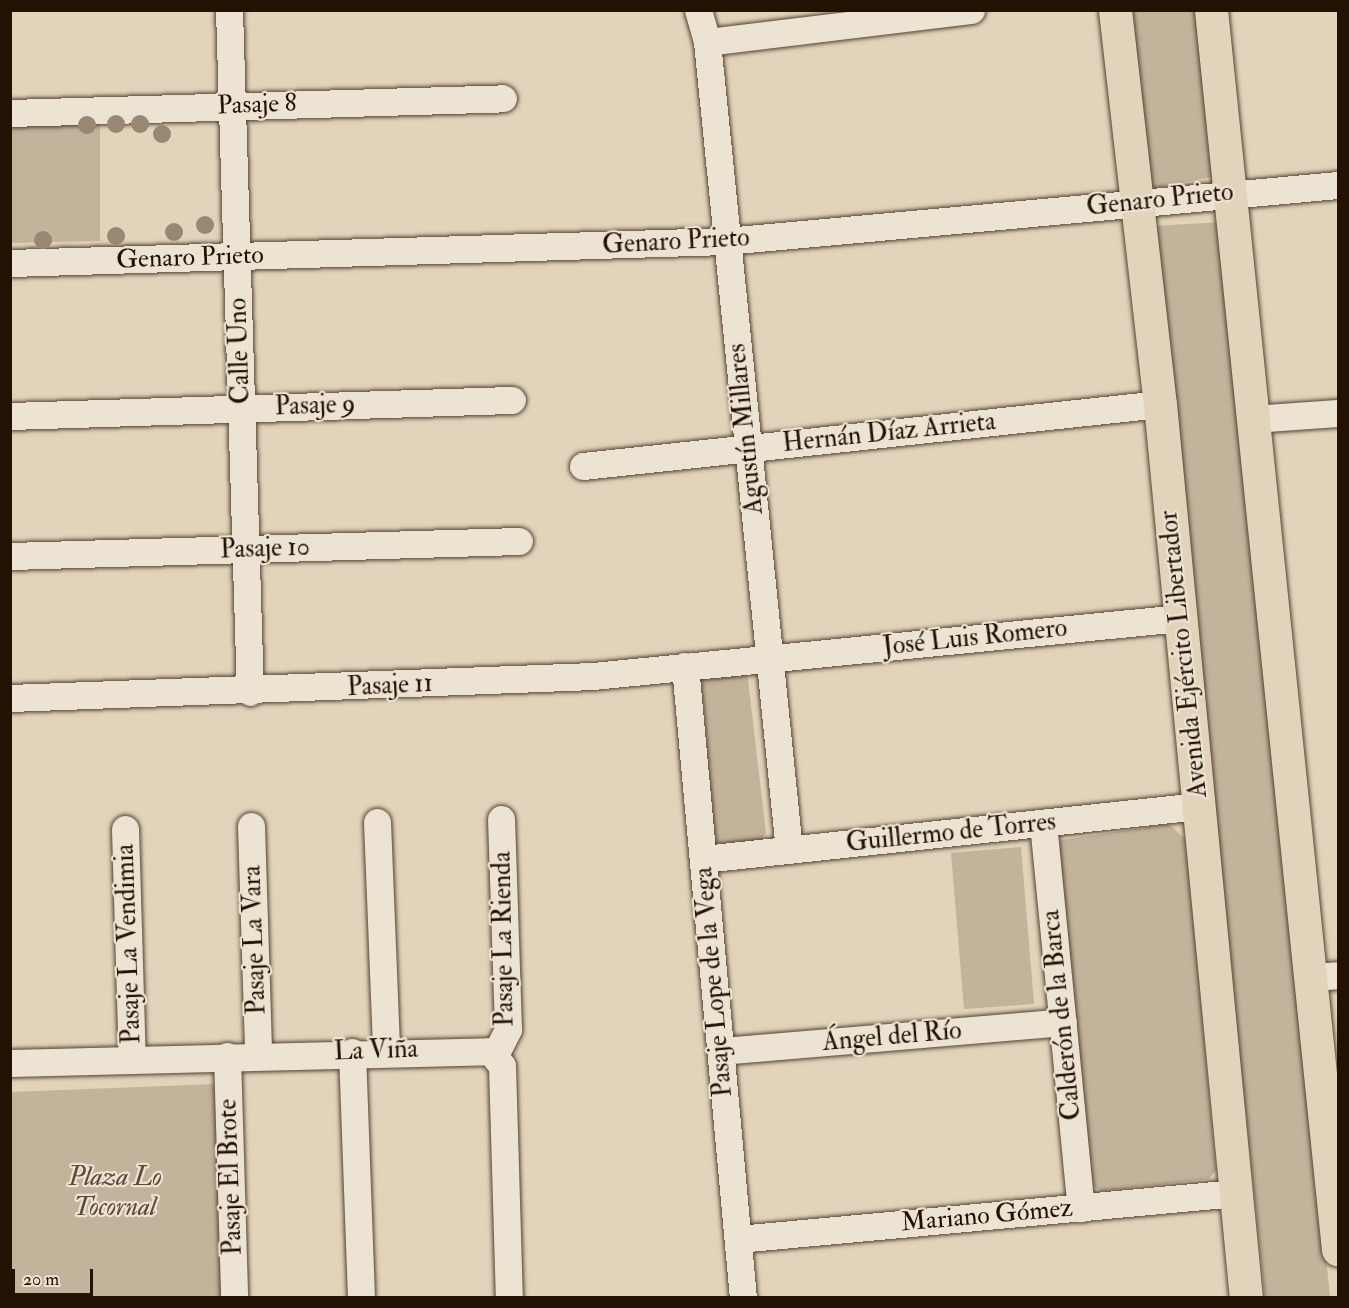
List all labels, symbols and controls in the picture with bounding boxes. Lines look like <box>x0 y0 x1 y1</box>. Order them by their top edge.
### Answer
street label: Pasaje 8 <box>217 88 297 122</box>
street label: Genaro Prieto <box>1085 177 1235 223</box>
street label: Genaro Prieto <box>601 223 751 261</box>
street label: Genaro Prieto <box>116 240 264 276</box>
street label: Calle Uno <box>223 297 257 405</box>
street label: Agustín Millares <box>722 342 770 516</box>
street label: Pasaje 9 <box>274 389 356 423</box>
street label: Hernán Díaz Arrieta <box>781 406 997 460</box>
street label: Avenida Ejército Libertador <box>1153 509 1215 799</box>
street label: Pasaje 10 <box>220 532 310 566</box>
street label: José Luis Romero <box>881 613 1069 663</box>
street label: Pasaje 11 <box>346 668 434 704</box>
street label: Guillermo de Torres <box>845 806 1057 860</box>
street label: Pasaje La Vendimia <box>110 843 148 1045</box>
street label: Pasaje La Rienda <box>487 851 521 1027</box>
street label: Pasaje La Vara <box>237 865 273 1015</box>
street label: Pasaje Lope de la Vega <box>688 866 740 1098</box>
street label: Calderón de la Barca <box>1035 908 1089 1122</box>
street label: Ángel del Río <box>821 1015 963 1059</box>
street label: La Viña <box>333 1034 419 1068</box>
street label: Pasaje El Brote <box>213 1098 249 1256</box>
park label: Plaza Lo Tocornal <box>68 1162 162 1224</box>
street label: Mariano Gómez <box>900 1193 1074 1239</box>
scale bar <box>15 1257 96 1295</box>
text: 20 m <box>23 1268 59 1291</box>

